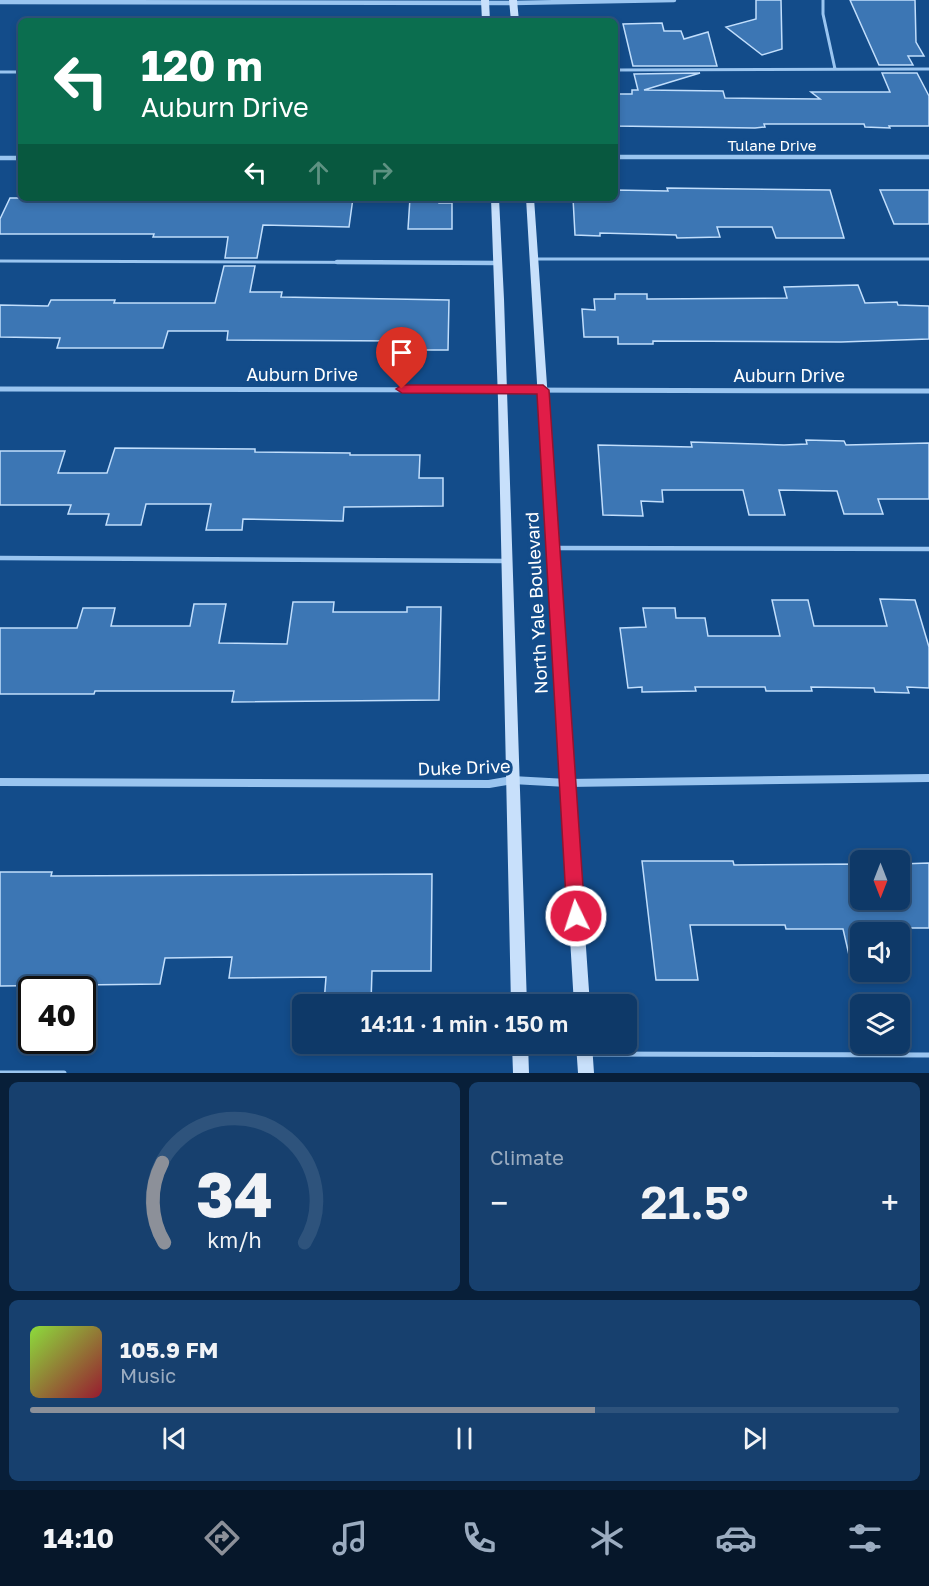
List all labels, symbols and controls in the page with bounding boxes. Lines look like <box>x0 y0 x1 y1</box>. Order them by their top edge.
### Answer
text: 120 m <box>141 40 263 90</box>
icon: left <box>42 42 120 120</box>
text: Auburn Drive <box>141 91 309 123</box>
street label: Tulane Drive <box>727 136 817 154</box>
icon: left <box>239 156 272 189</box>
icon: ahead <box>302 156 335 189</box>
icon: right <box>365 156 398 189</box>
pin <box>376 327 427 389</box>
icon: arrive <box>385 336 418 369</box>
street label: Auburn Drive <box>246 363 358 385</box>
street label: Auburn Drive <box>733 364 845 386</box>
street label: North Yale Boulevard <box>520 511 552 695</box>
street label: Duke Drive <box>417 754 511 780</box>
north arrow <box>850 850 910 910</box>
map controls <box>850 850 910 1054</box>
position arrow <box>544 884 608 948</box>
button: sound <box>850 922 910 982</box>
speed limit sign: 40 <box>18 976 96 1054</box>
button: layers <box>850 994 910 1054</box>
text: 14:11 · 1 min · 150 m <box>361 1010 568 1037</box>
text: Climate <box>490 1145 564 1169</box>
text: 34 <box>196 1156 273 1231</box>
text: 21.5° <box>640 1175 749 1229</box>
text: − <box>490 1183 508 1222</box>
text: + <box>881 1183 899 1222</box>
text: km/h <box>207 1228 262 1254</box>
text: 105.9 FM <box>120 1336 218 1363</box>
text: Music <box>120 1363 176 1387</box>
icon: previous <box>158 1422 191 1455</box>
icon: pause <box>448 1422 481 1455</box>
icon: next <box>738 1422 771 1455</box>
icon: directions <box>201 1517 243 1559</box>
icon: music <box>329 1517 371 1559</box>
icon: phone <box>458 1517 500 1559</box>
icon: climate <box>586 1517 628 1559</box>
icon: car <box>715 1517 757 1559</box>
icon: filters <box>844 1517 886 1559</box>
text: 14:10 <box>43 1522 114 1554</box>

